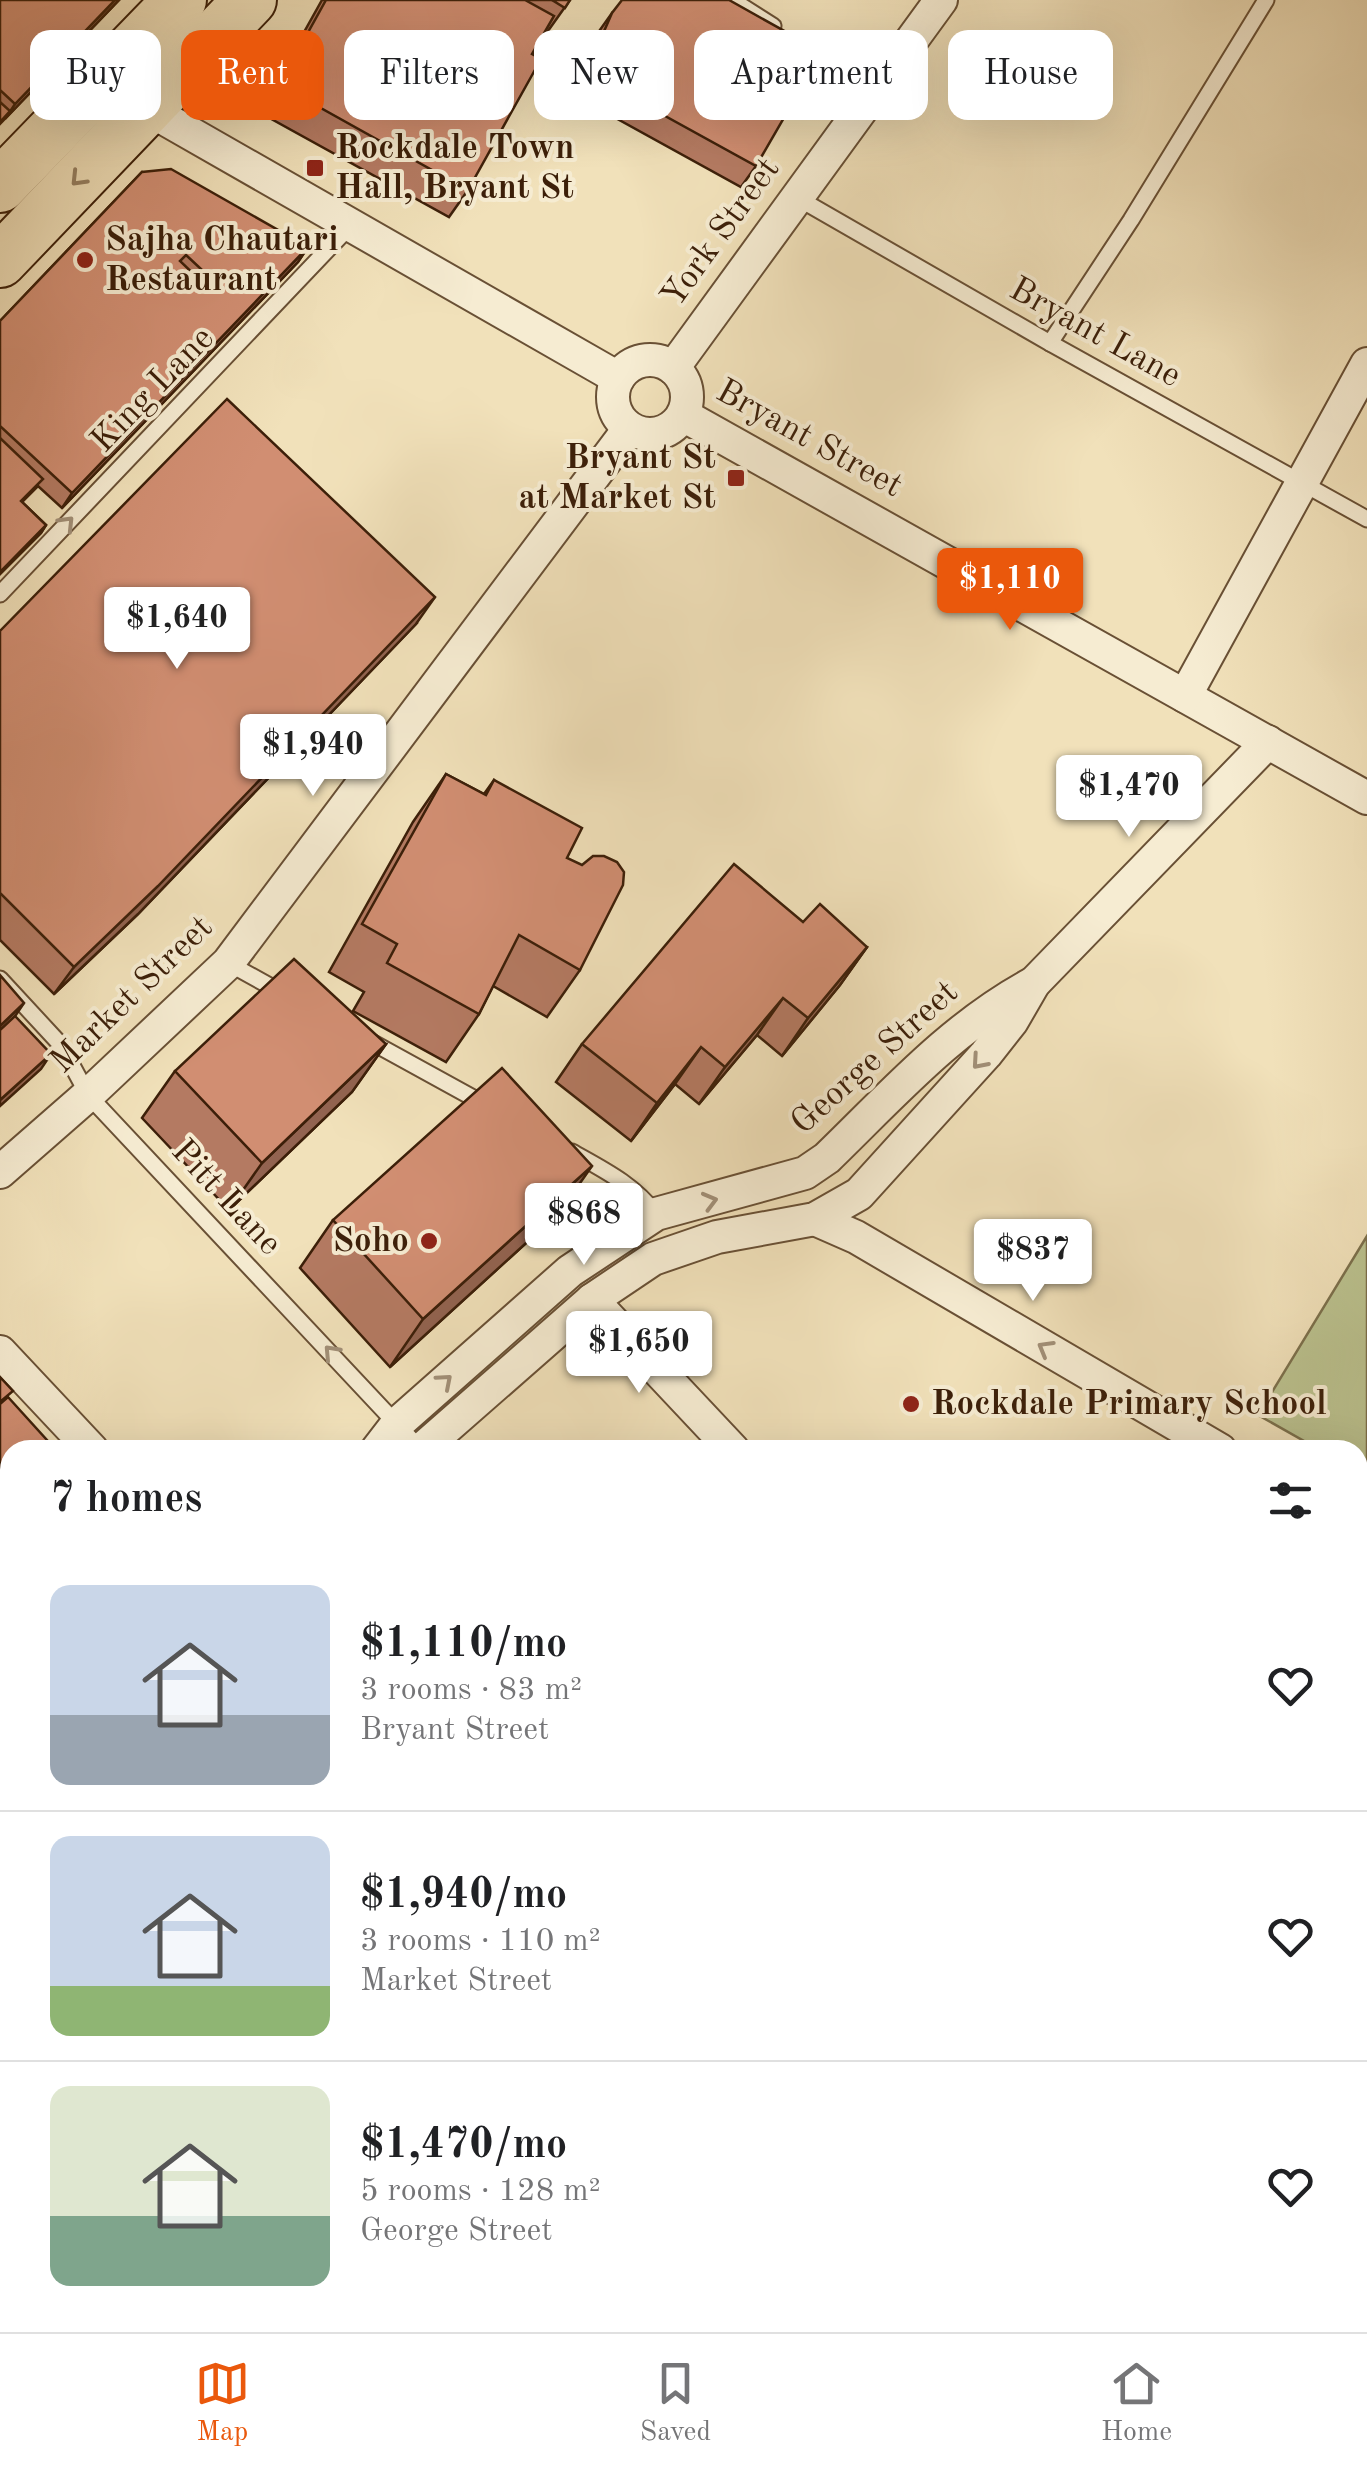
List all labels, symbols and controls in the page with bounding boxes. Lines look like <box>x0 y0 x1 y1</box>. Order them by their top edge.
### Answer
chip: Buy <box>30 30 161 120</box>
chip: Rent <box>181 30 324 120</box>
chip: Filters <box>344 30 514 120</box>
chip: New <box>534 30 674 120</box>
chip: Apartment <box>694 30 928 120</box>
chip: House <box>948 30 1113 120</box>
place label: Rockdale Town Hall, Bryant St <box>335 131 574 206</box>
street label: York Street <box>655 152 787 314</box>
marker: Rockdale Town Hall, Bryant St <box>304 157 326 179</box>
one-way arrow <box>72 167 90 186</box>
place label: Sajha Chautari Restaurant <box>105 223 339 298</box>
marker: Sajha Chautari Restaurant <box>74 249 96 271</box>
street label: Bryant Lane <box>1003 272 1187 394</box>
street label: King Lane <box>85 321 221 459</box>
street label: Bryant Street <box>710 374 908 504</box>
place label: Bryant St at Market St <box>518 441 716 516</box>
marker: Bryant St at Market St <box>725 467 747 489</box>
one-way arrow <box>55 517 73 535</box>
pin: $1,110 <box>929 548 1091 633</box>
text: $1,110 <box>959 564 1061 596</box>
pin: $1,640 <box>96 587 258 672</box>
text: $1,640 <box>126 603 228 635</box>
pin: $1,940 <box>232 714 394 799</box>
text: $1,940 <box>262 730 364 762</box>
pin: $1,470 <box>1048 755 1210 840</box>
text: $1,470 <box>1078 771 1180 803</box>
street label: Market Street <box>44 909 220 1081</box>
street label: George Street <box>785 975 965 1141</box>
one-way arrow <box>972 1050 990 1069</box>
street label: Pitt Lane <box>164 1134 288 1262</box>
pin: $868 <box>525 1183 643 1268</box>
one-way arrow <box>701 1191 718 1212</box>
text: $868 <box>547 1199 621 1231</box>
pin: $837 <box>974 1219 1092 1304</box>
place label: Soho <box>332 1224 409 1259</box>
marker: Soho <box>418 1230 440 1252</box>
text: $837 <box>996 1235 1070 1267</box>
pin: $1,650 <box>558 1311 720 1396</box>
text: $1,650 <box>588 1327 690 1359</box>
one-way arrow <box>1038 1340 1056 1360</box>
one-way arrow <box>325 1346 343 1364</box>
one-way arrow <box>433 1375 452 1393</box>
place label: Rockdale Primary School <box>931 1387 1327 1422</box>
marker: Rockdale Primary School <box>900 1393 922 1415</box>
icon: filters <box>1263 1473 1318 1528</box>
text: 7 homes <box>50 1479 202 1521</box>
text: $1,110/mo <box>360 1624 567 1666</box>
icon: home <box>130 1625 250 1745</box>
icon: heart <box>1263 1658 1318 1713</box>
text: 3 rooms · 83 m² <box>360 1675 582 1707</box>
text: Bryant Street <box>360 1715 549 1747</box>
text: $1,940/mo <box>360 1875 567 1917</box>
icon: home <box>130 1876 250 1996</box>
icon: heart <box>1263 1909 1318 1964</box>
text: 3 rooms · 110 m² <box>360 1926 601 1958</box>
text: Market Street <box>360 1966 552 1998</box>
text: $1,470/mo <box>360 2125 567 2167</box>
icon: home <box>130 2126 250 2246</box>
icon: heart <box>1263 2159 1318 2214</box>
text: 5 rooms · 128 m² <box>360 2176 601 2208</box>
text: George Street <box>360 2216 553 2248</box>
tab: Map <box>195 2356 250 2451</box>
tab: Saved <box>640 2356 711 2451</box>
tab: Home <box>1101 2356 1172 2451</box>

